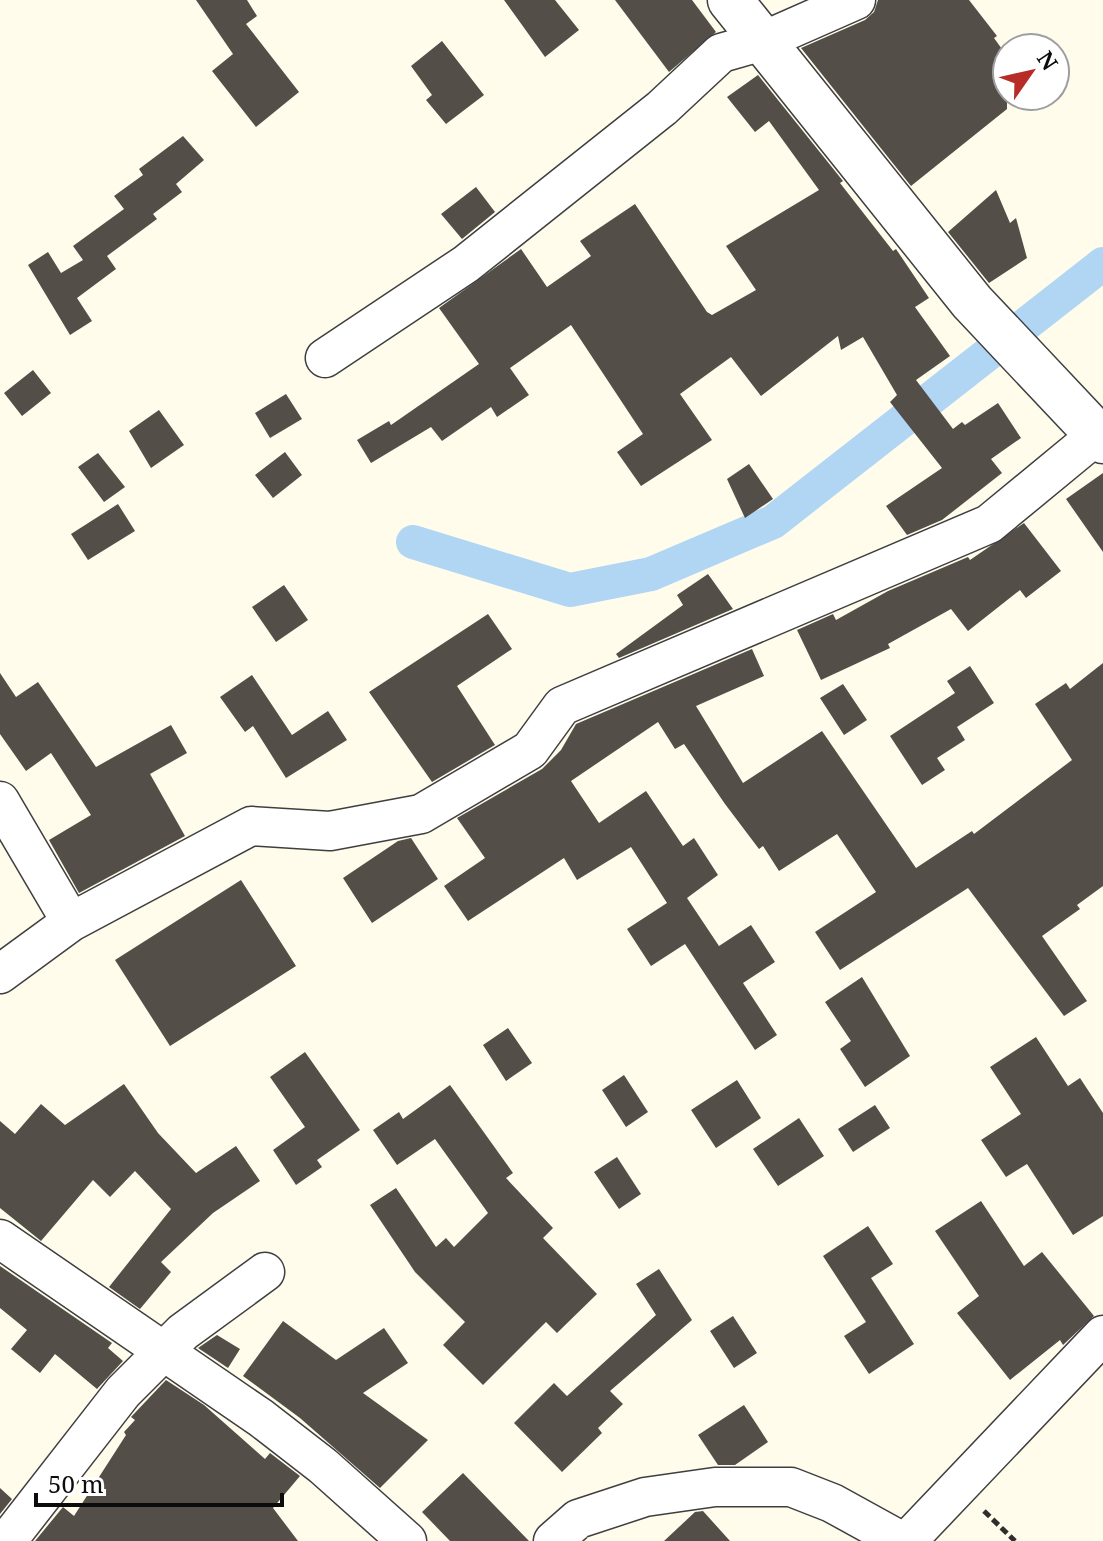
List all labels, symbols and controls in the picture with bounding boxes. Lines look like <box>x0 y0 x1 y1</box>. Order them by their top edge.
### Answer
north arrow <box>991 32 1071 112</box>
text: N <box>1031 45 1066 76</box>
scale bar <box>36 1457 282 1507</box>
text: 50 m <box>48 1467 104 1500</box>

